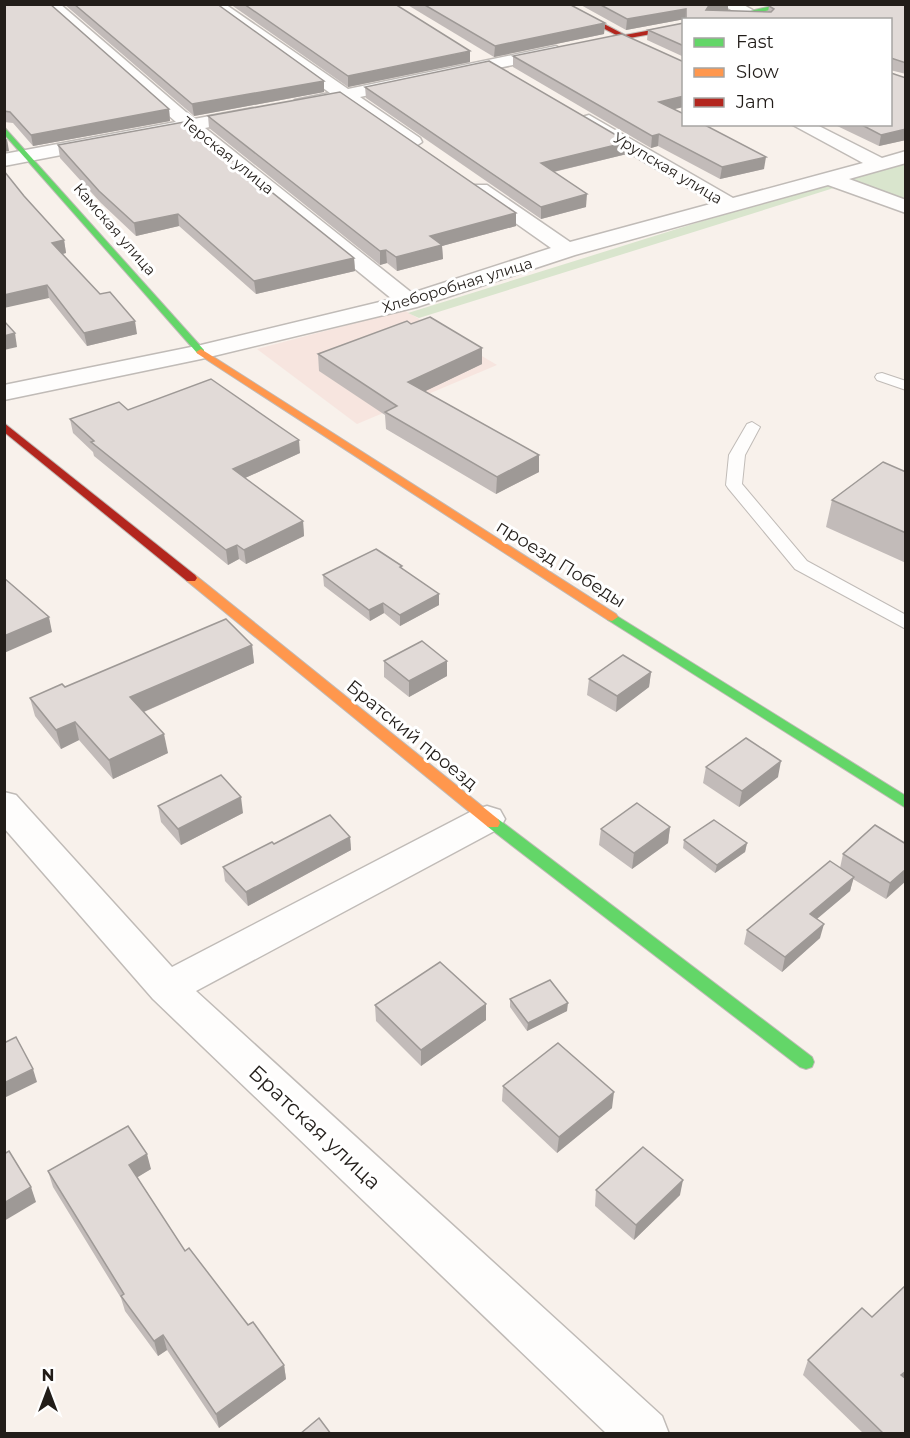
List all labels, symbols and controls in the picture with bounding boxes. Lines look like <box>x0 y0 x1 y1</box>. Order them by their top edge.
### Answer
legend <box>682 18 892 126</box>
text: Fast <box>736 31 774 53</box>
text: Slow <box>736 61 779 83</box>
text: Jam <box>735 91 775 113</box>
street label: Терская улица <box>178 112 278 198</box>
street label: Урупская улица <box>610 128 726 208</box>
street label: Камская улица <box>70 179 160 279</box>
street label: Хлеборобная улица <box>380 253 534 317</box>
street label: проезд Победы <box>492 515 630 613</box>
street label: Братский проезд <box>342 675 482 795</box>
street label: Братская улица <box>244 1060 386 1194</box>
north arrow <box>18 1360 78 1420</box>
text: N <box>42 1366 54 1385</box>

